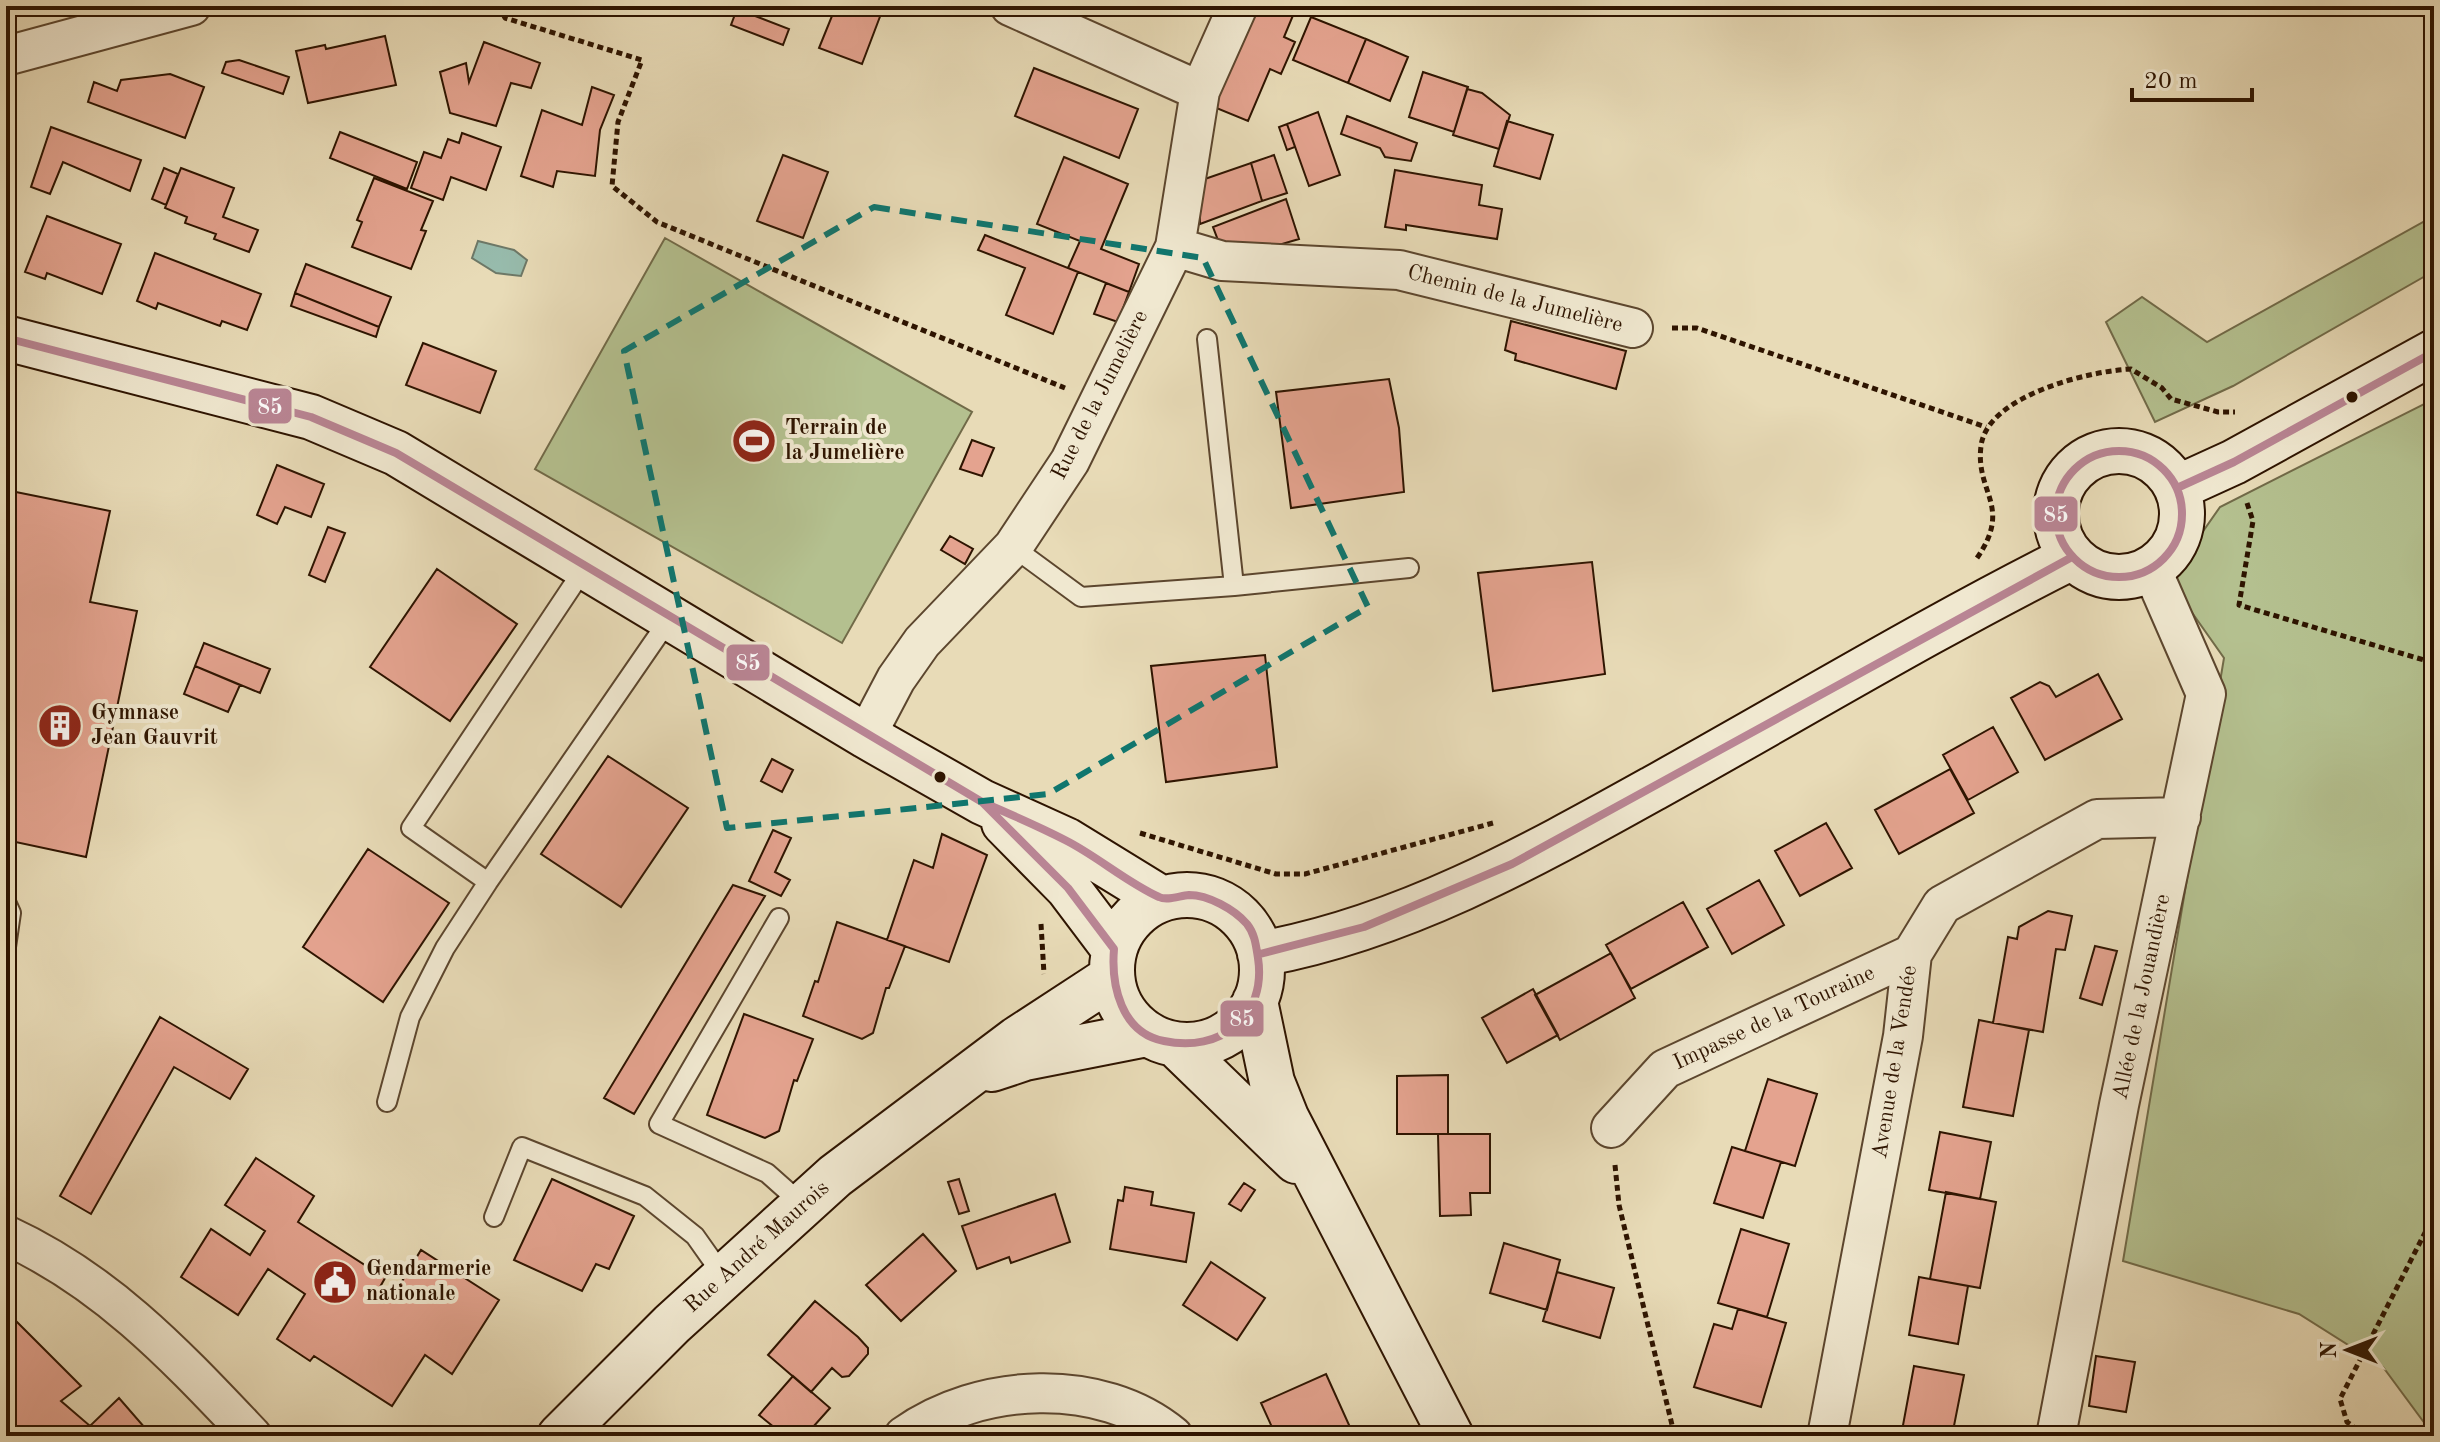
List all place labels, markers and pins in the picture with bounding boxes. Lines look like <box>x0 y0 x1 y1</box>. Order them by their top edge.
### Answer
unlabelled marker <box>2344 389 2360 405</box>
sports icon: Terrain de la Jumelière <box>730 417 778 465</box>
place label: Terrain de la Jumelière <box>785 417 905 464</box>
building icon: Gymnase Jean Gauvrit <box>36 702 84 750</box>
place label: Gymnase Jean Gauvrit <box>91 702 218 749</box>
unlabelled marker <box>932 769 948 785</box>
public building icon: Gendarmerie nationale <box>311 1258 359 1306</box>
place label: Gendarmerie nationale <box>366 1258 491 1305</box>

